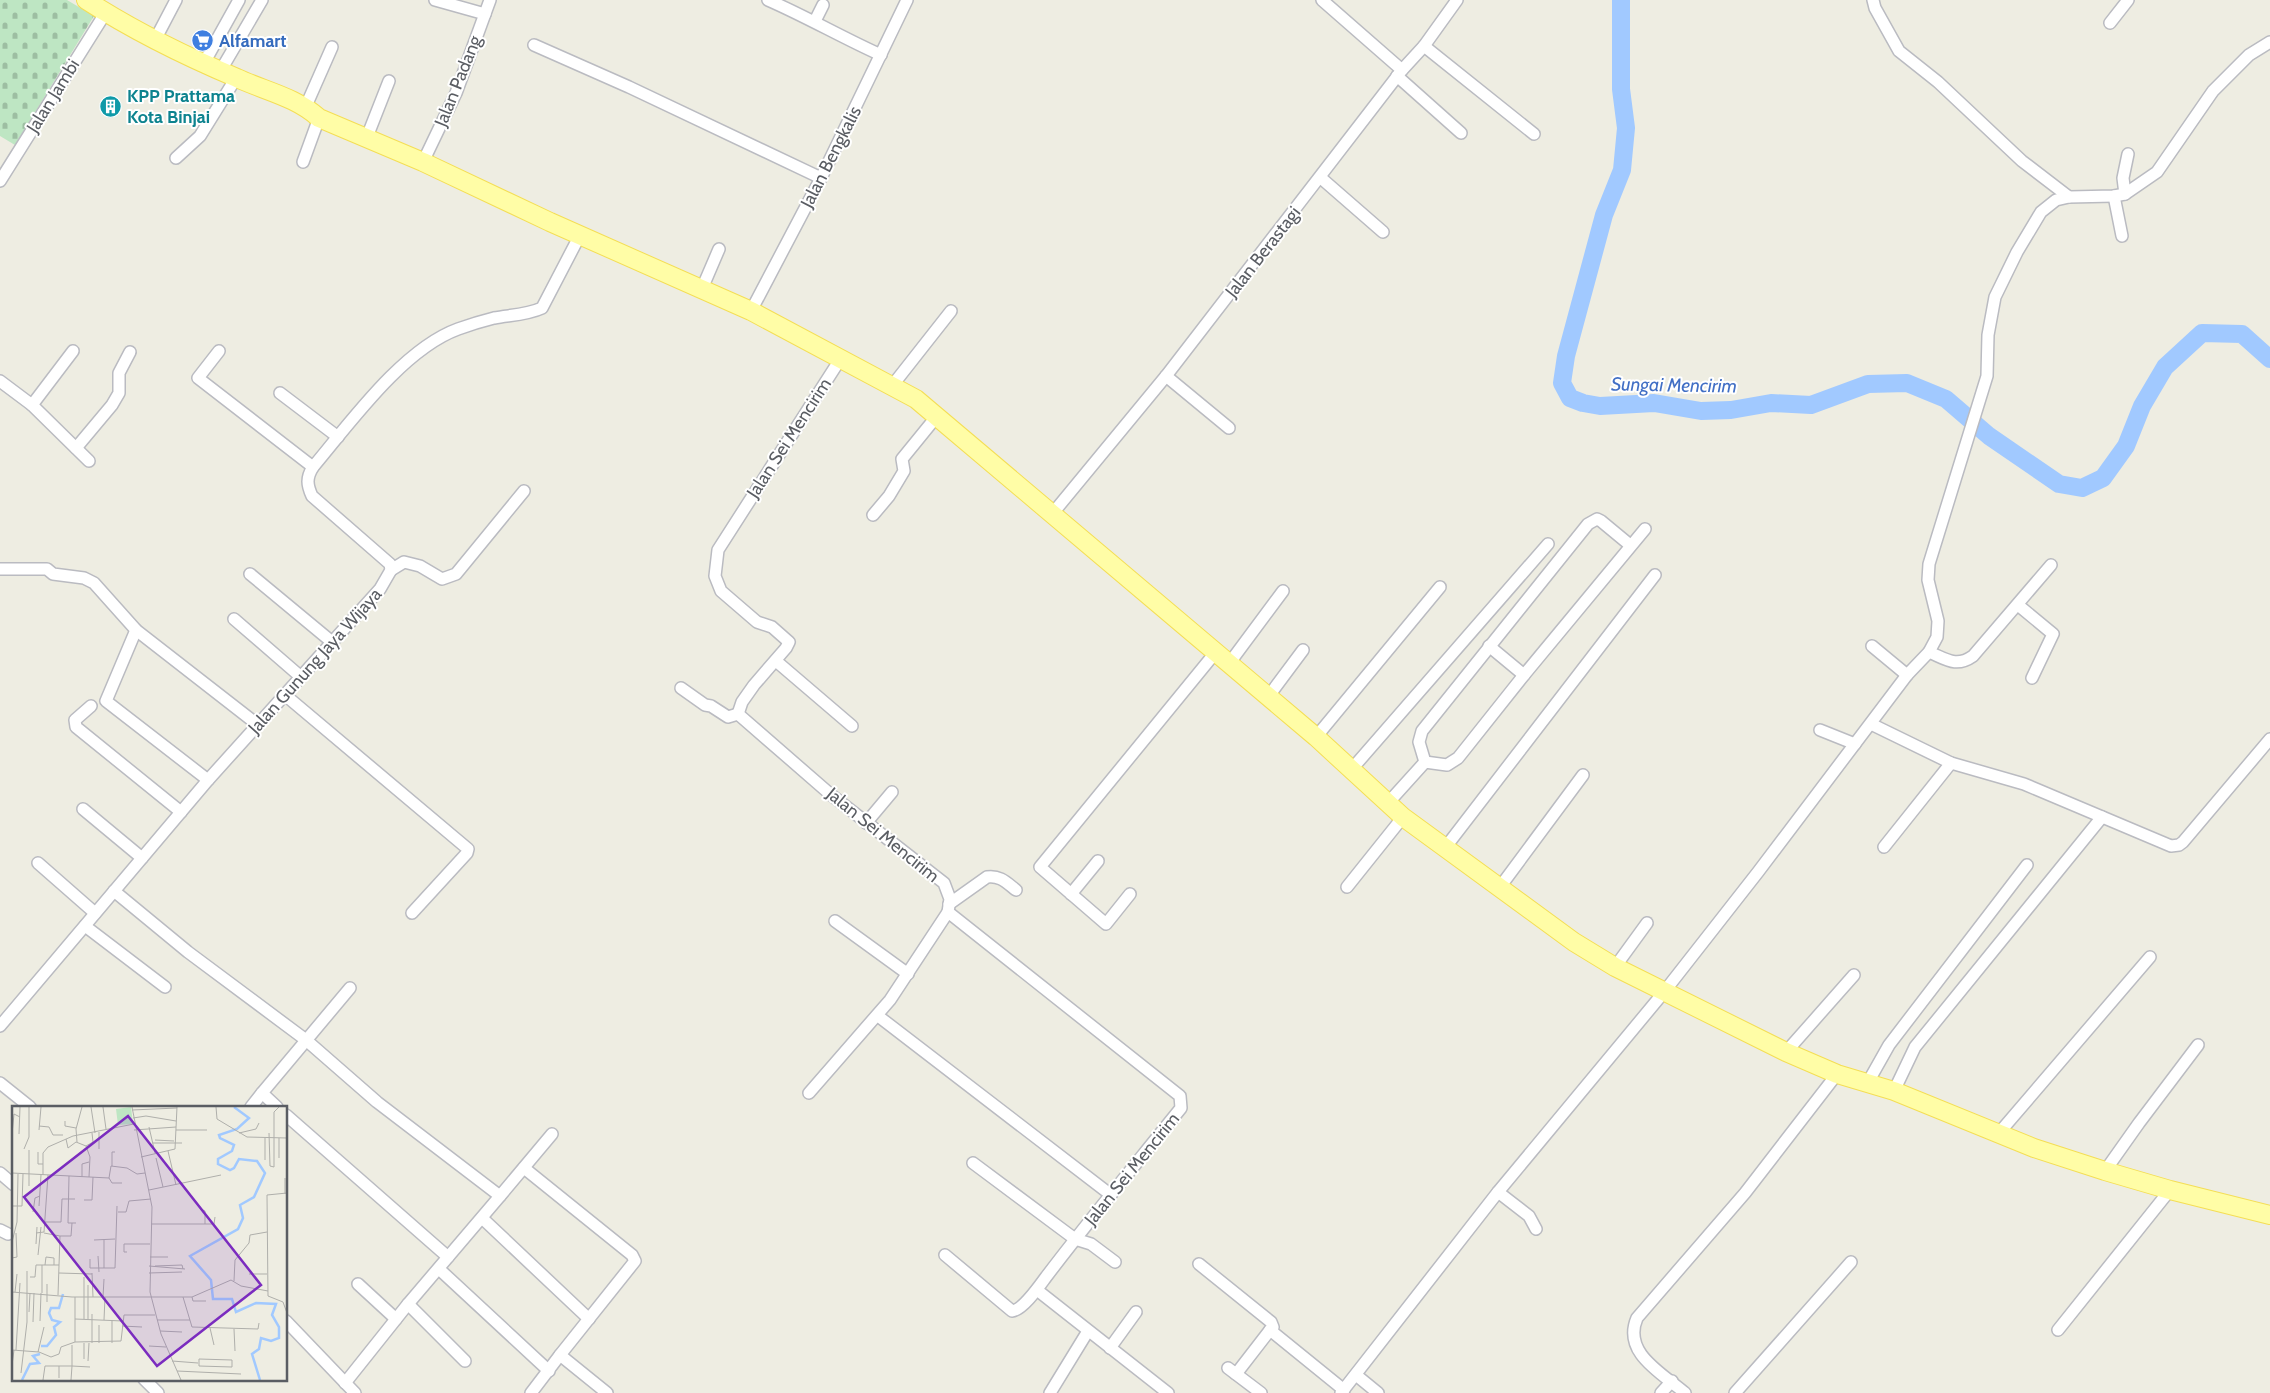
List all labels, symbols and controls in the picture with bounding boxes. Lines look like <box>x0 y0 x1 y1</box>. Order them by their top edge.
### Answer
supermarket icon: Alfamart <box>191 29 215 53</box>
place label: Alfamart <box>219 30 287 52</box>
street label: Jalan Padang <box>429 31 487 131</box>
street label: Jalan Jambi <box>21 55 84 138</box>
place label: KPP Prattama Kota Binjai <box>127 85 235 128</box>
building icon: KPP Prattama Kota Binjai <box>99 94 123 118</box>
street label: Jalan Bengkalis <box>796 102 866 212</box>
street label: Jalan Berastagi <box>1220 202 1305 303</box>
water label: Sungai Mencirim <box>1611 372 1737 398</box>
street label: Jalan Sei Mencirim <box>741 374 836 503</box>
street label: Jalan Gunung Jaya Wijaya <box>243 583 387 739</box>
street label: Jalan Sei Mencirim <box>821 782 944 887</box>
inset map <box>12 1106 288 1380</box>
street label: Jalan Sei Mencirim <box>1079 1108 1184 1231</box>

